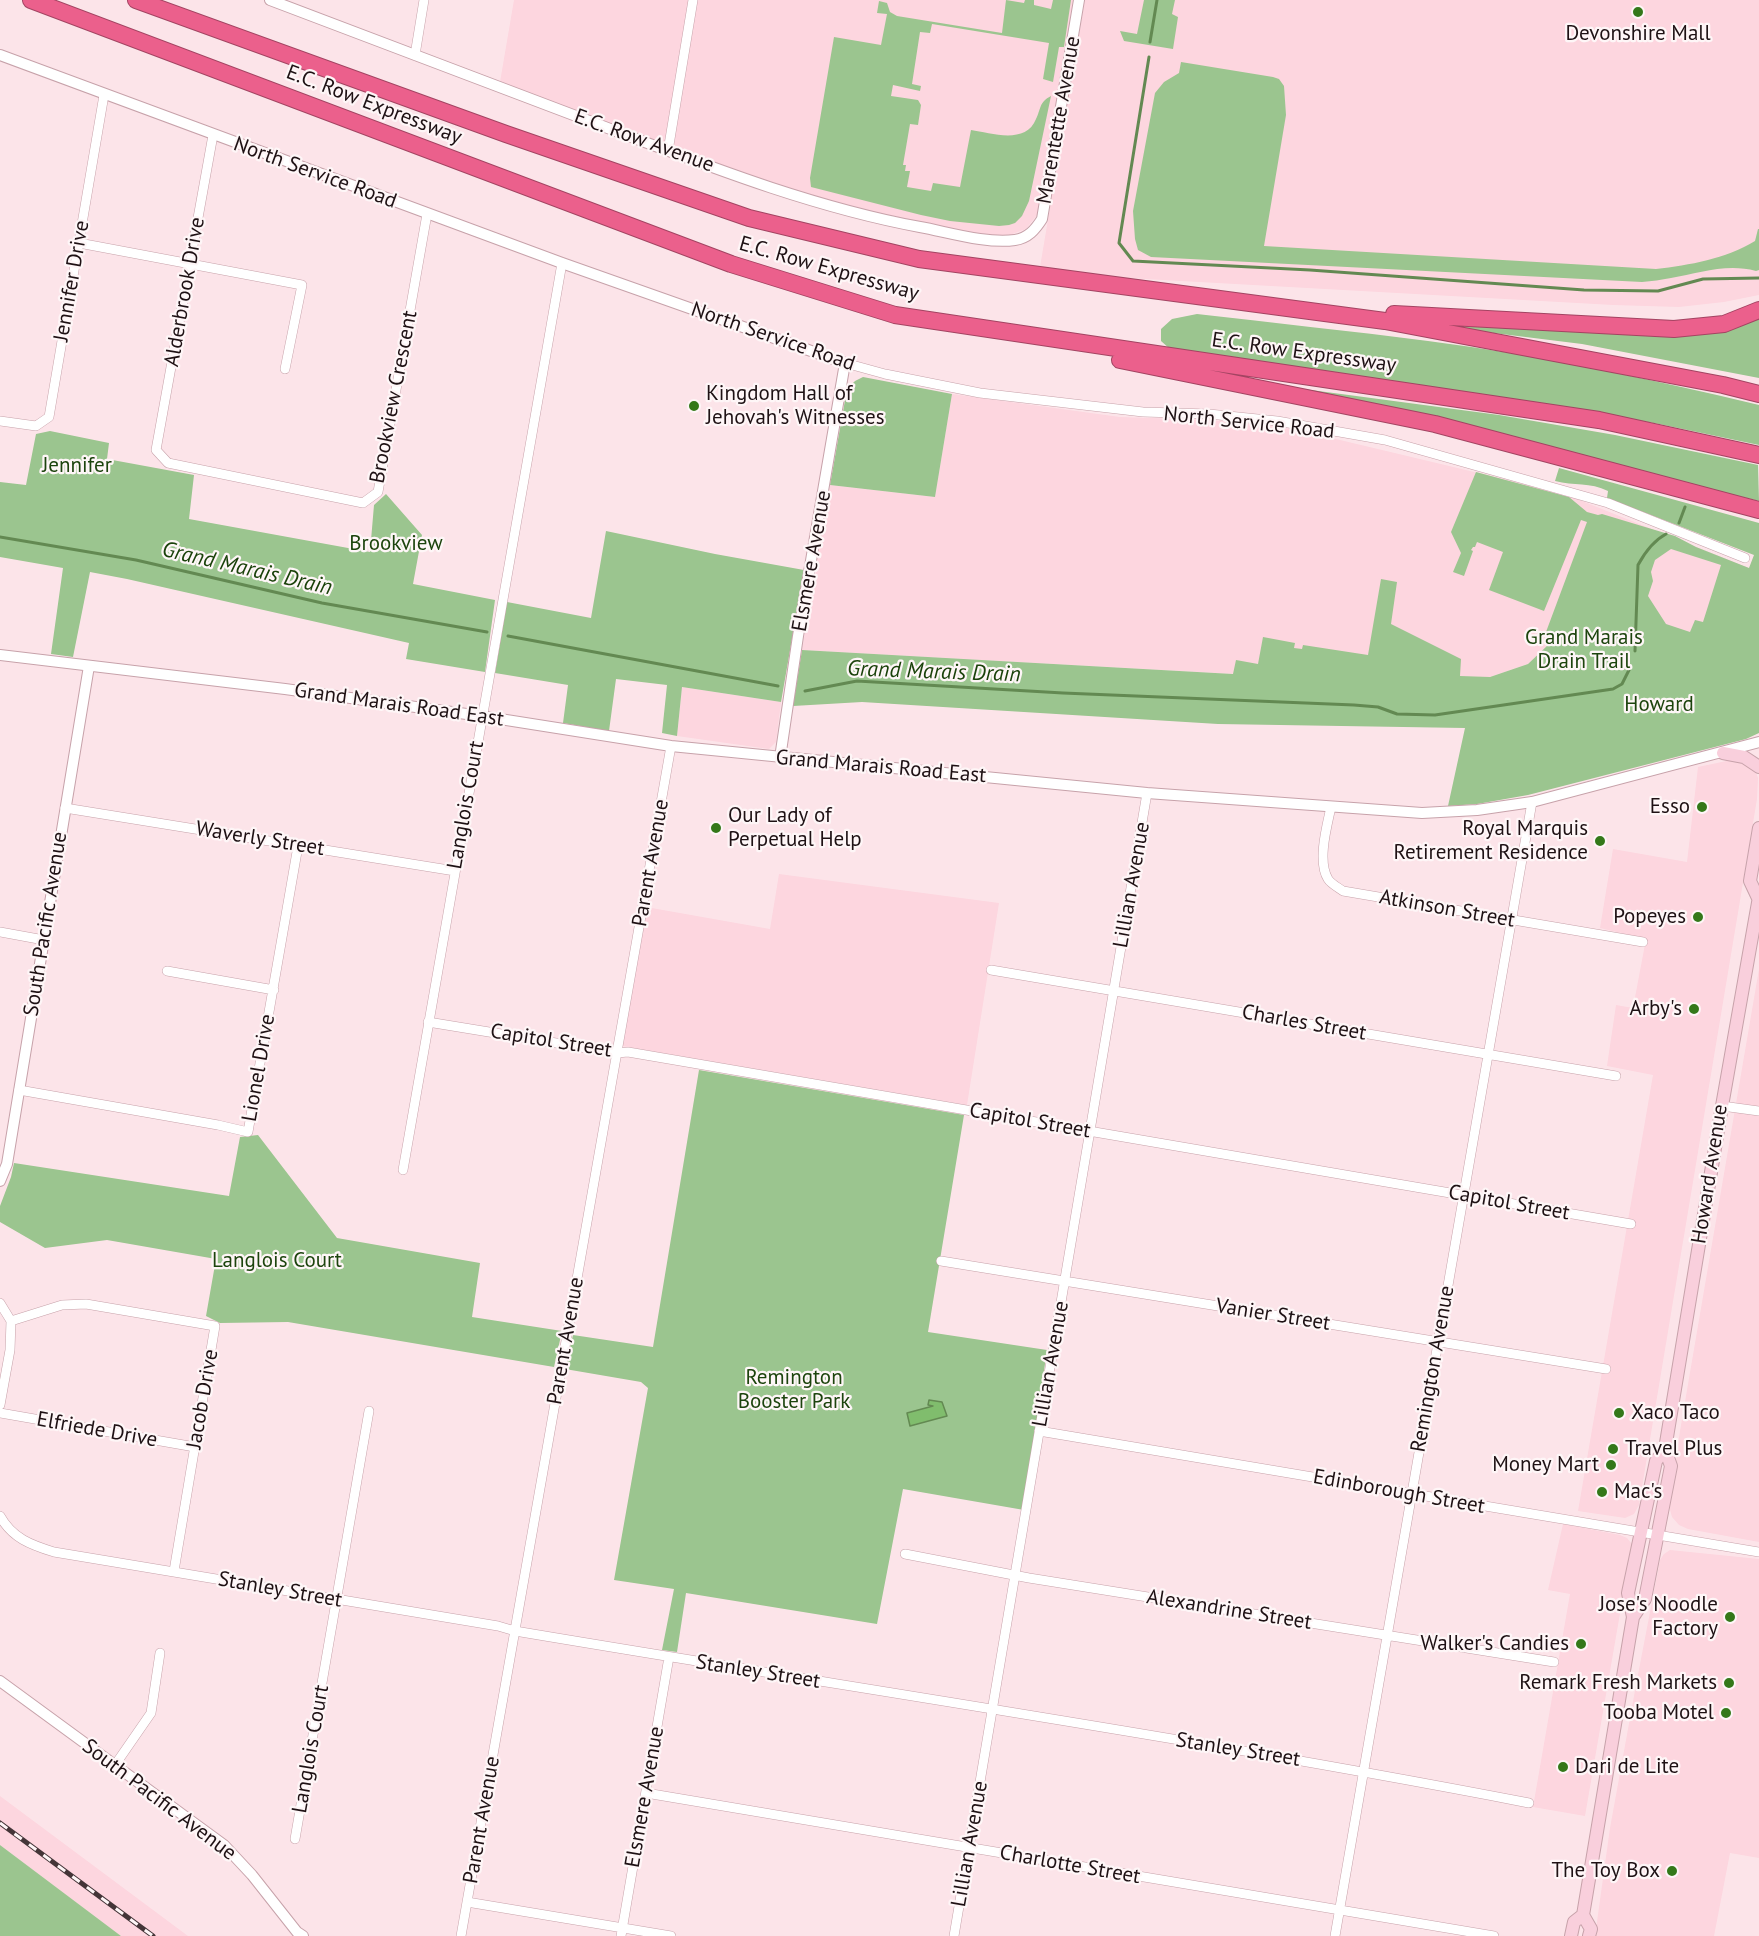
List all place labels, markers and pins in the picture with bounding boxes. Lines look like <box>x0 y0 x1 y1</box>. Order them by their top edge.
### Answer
marker: Devonshire Mall <box>1631 5 1645 19</box>
place label: Devonshire Mall <box>1565 21 1711 47</box>
place label: Kingdom Hall of Jehovah's Witnesses <box>706 381 884 431</box>
marker: Kingdom Hall of Jehovah's Witnesses <box>687 399 701 413</box>
place label: Esso <box>1650 794 1690 820</box>
marker: Esso <box>1695 800 1709 814</box>
place label: Our Lady of Perpetual Help <box>728 803 862 853</box>
place label: Royal Marquis Retirement Residence <box>1394 816 1588 866</box>
marker: Our Lady of Perpetual Help <box>709 821 723 835</box>
marker: Royal Marquis Retirement Residence <box>1593 834 1607 848</box>
place label: Popeyes <box>1613 904 1686 930</box>
marker: Popeyes <box>1691 910 1705 924</box>
place label: Arby's <box>1630 996 1682 1022</box>
marker: Arby's <box>1687 1002 1701 1016</box>
place label: Xaco Taco <box>1631 1400 1720 1426</box>
marker: Xaco Taco <box>1612 1406 1626 1420</box>
place label: Travel Plus <box>1625 1436 1722 1462</box>
marker: Travel Plus <box>1606 1442 1620 1456</box>
place label: Money Mart <box>1492 1452 1599 1478</box>
marker: Money Mart <box>1604 1458 1618 1472</box>
place label: Mac's <box>1614 1479 1662 1505</box>
marker: Mac's <box>1595 1485 1609 1499</box>
place label: Jose's Noodle Factory <box>1599 1592 1718 1642</box>
marker: Jose's Noodle Factory <box>1723 1610 1737 1624</box>
place label: Walker's Candies <box>1421 1631 1569 1657</box>
marker: Walker's Candies <box>1574 1637 1588 1651</box>
place label: Remark Fresh Markets <box>1519 1670 1717 1696</box>
marker: Remark Fresh Markets <box>1722 1676 1736 1690</box>
place label: Tooba Motel <box>1604 1700 1714 1726</box>
marker: Tooba Motel <box>1719 1706 1733 1720</box>
place label: Dari de Lite <box>1575 1754 1679 1780</box>
marker: Dari de Lite <box>1556 1760 1570 1774</box>
place label: The Toy Box <box>1551 1858 1660 1884</box>
marker: The Toy Box <box>1665 1864 1679 1878</box>

